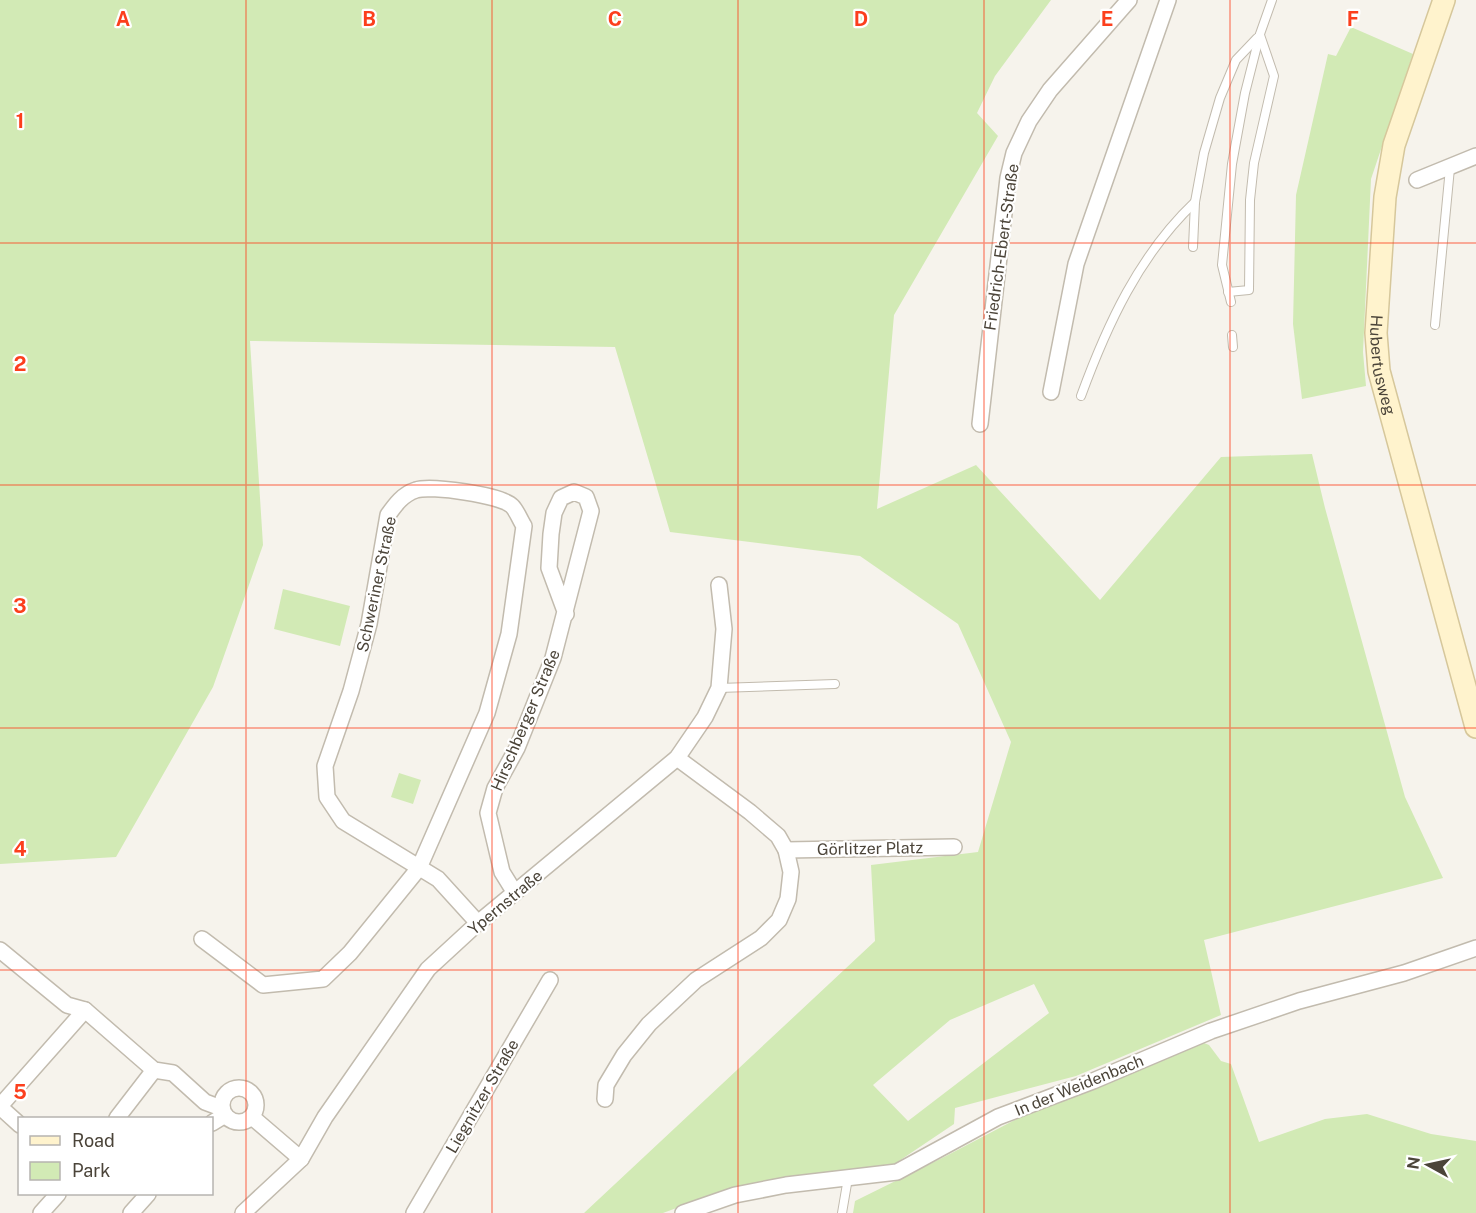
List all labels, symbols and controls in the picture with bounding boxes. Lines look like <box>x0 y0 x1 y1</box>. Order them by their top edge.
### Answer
text: A <box>116 7 130 31</box>
text: B <box>362 7 376 31</box>
text: C <box>608 7 622 31</box>
text: D <box>854 7 868 31</box>
text: E <box>1101 7 1113 31</box>
text: F <box>1347 7 1359 31</box>
text: 1 <box>16 109 24 133</box>
street label: Friedrich-Ebert-Straße <box>980 162 1023 332</box>
street label: Hubertusweg <box>1366 314 1400 417</box>
text: 2 <box>14 352 26 376</box>
street label: Schweriner Straße <box>353 514 400 654</box>
text: 3 <box>13 594 27 618</box>
street label: Hirschberger Straße <box>487 647 564 794</box>
text: 4 <box>13 837 27 861</box>
street label: Görlitzer Platz <box>817 838 924 859</box>
street label: Ypernstraße <box>464 866 546 939</box>
street label: Liegnitzer Straße <box>442 1036 523 1157</box>
street label: In der Weidenbach <box>1012 1051 1146 1120</box>
text: 5 <box>13 1080 27 1104</box>
legend <box>18 1117 213 1195</box>
text: Road <box>72 1130 115 1151</box>
north arrow <box>1398 1135 1458 1195</box>
text: N <box>1403 1155 1424 1171</box>
text: Park <box>72 1160 110 1181</box>

